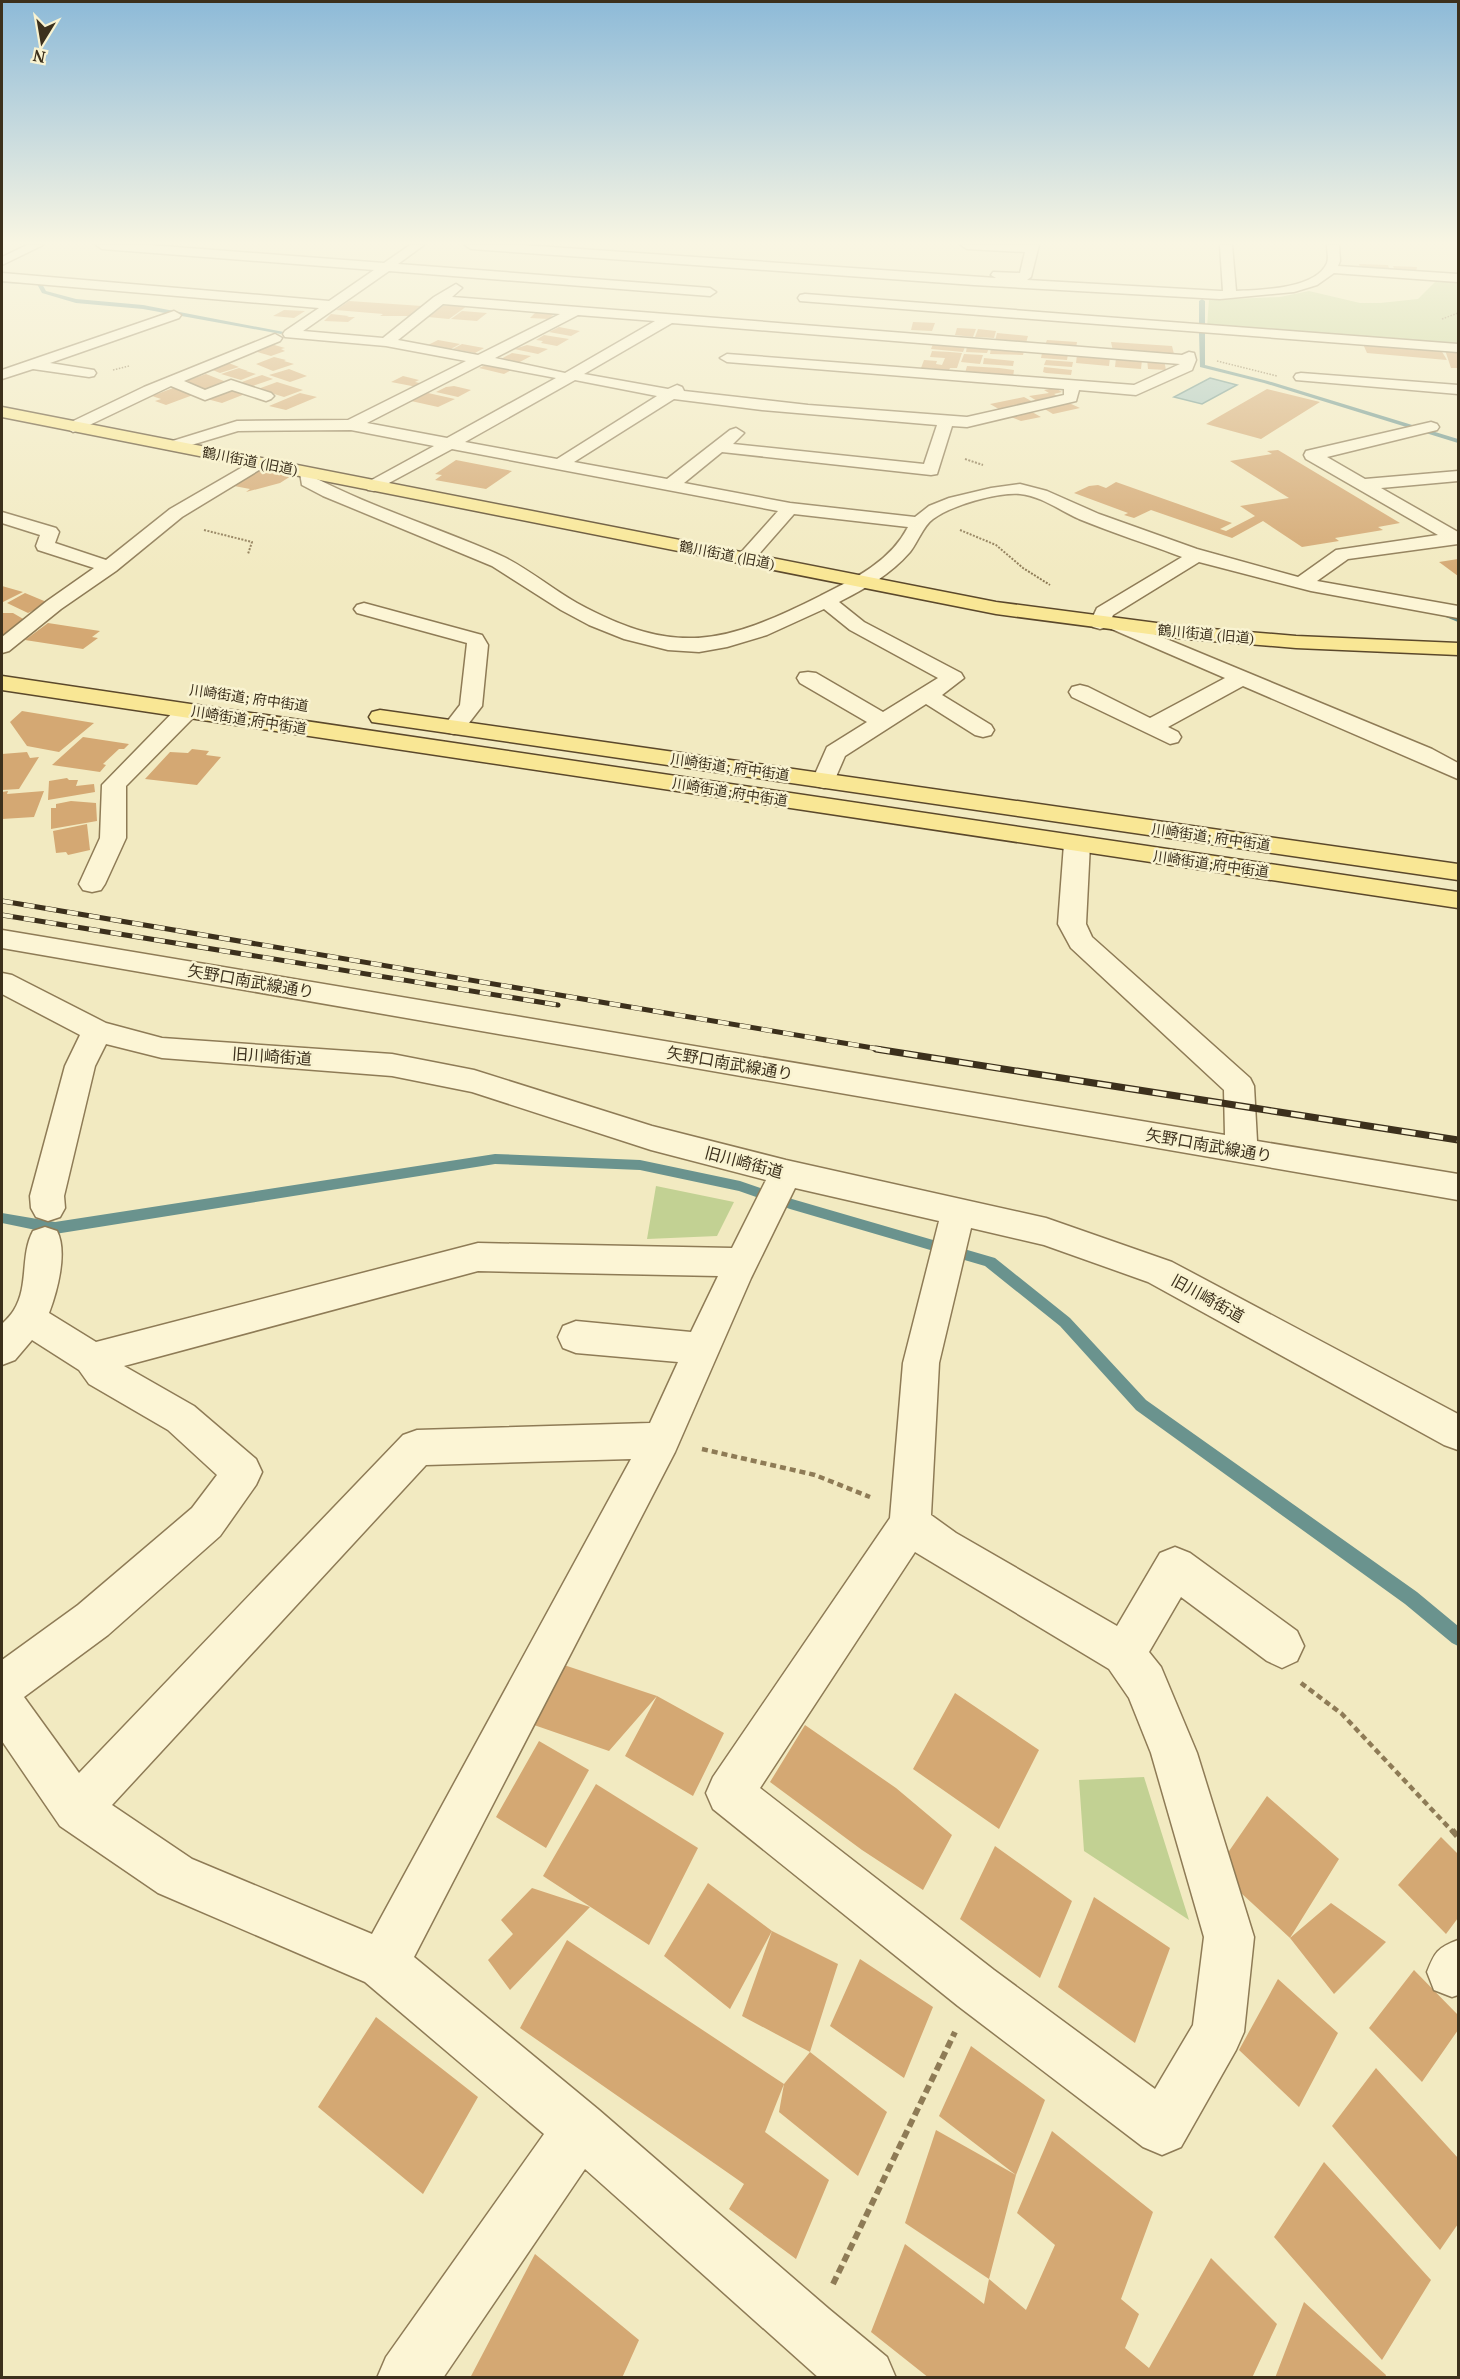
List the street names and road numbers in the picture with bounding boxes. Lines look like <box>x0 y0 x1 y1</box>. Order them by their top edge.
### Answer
street label: 鶴川街道 (旧道) <box>201 442 300 479</box>
street label: 鶴川街道 (旧道) <box>678 536 777 573</box>
street label: 鶴川街道 (旧道) <box>1157 620 1255 647</box>
street label: 川崎街道; 府中街道 <box>188 680 310 715</box>
street label: 川崎街道;府中街道 <box>190 701 308 738</box>
street label: 川崎街道; 府中街道 <box>669 749 791 784</box>
street label: 川崎街道;府中街道 <box>671 773 789 810</box>
street label: 川崎街道; 府中街道 <box>1150 819 1272 854</box>
street label: 川崎街道;府中街道 <box>1152 846 1270 881</box>
street label: 矢野口南武線通り <box>186 959 316 1003</box>
street label: 矢野口南武線通り <box>665 1041 795 1085</box>
street label: 旧川崎街道 <box>231 1042 313 1070</box>
street label: 矢野口南武線通り <box>1144 1123 1274 1167</box>
street label: 旧川崎街道 <box>703 1141 785 1183</box>
street label: 旧川崎街道 <box>1168 1269 1248 1327</box>

